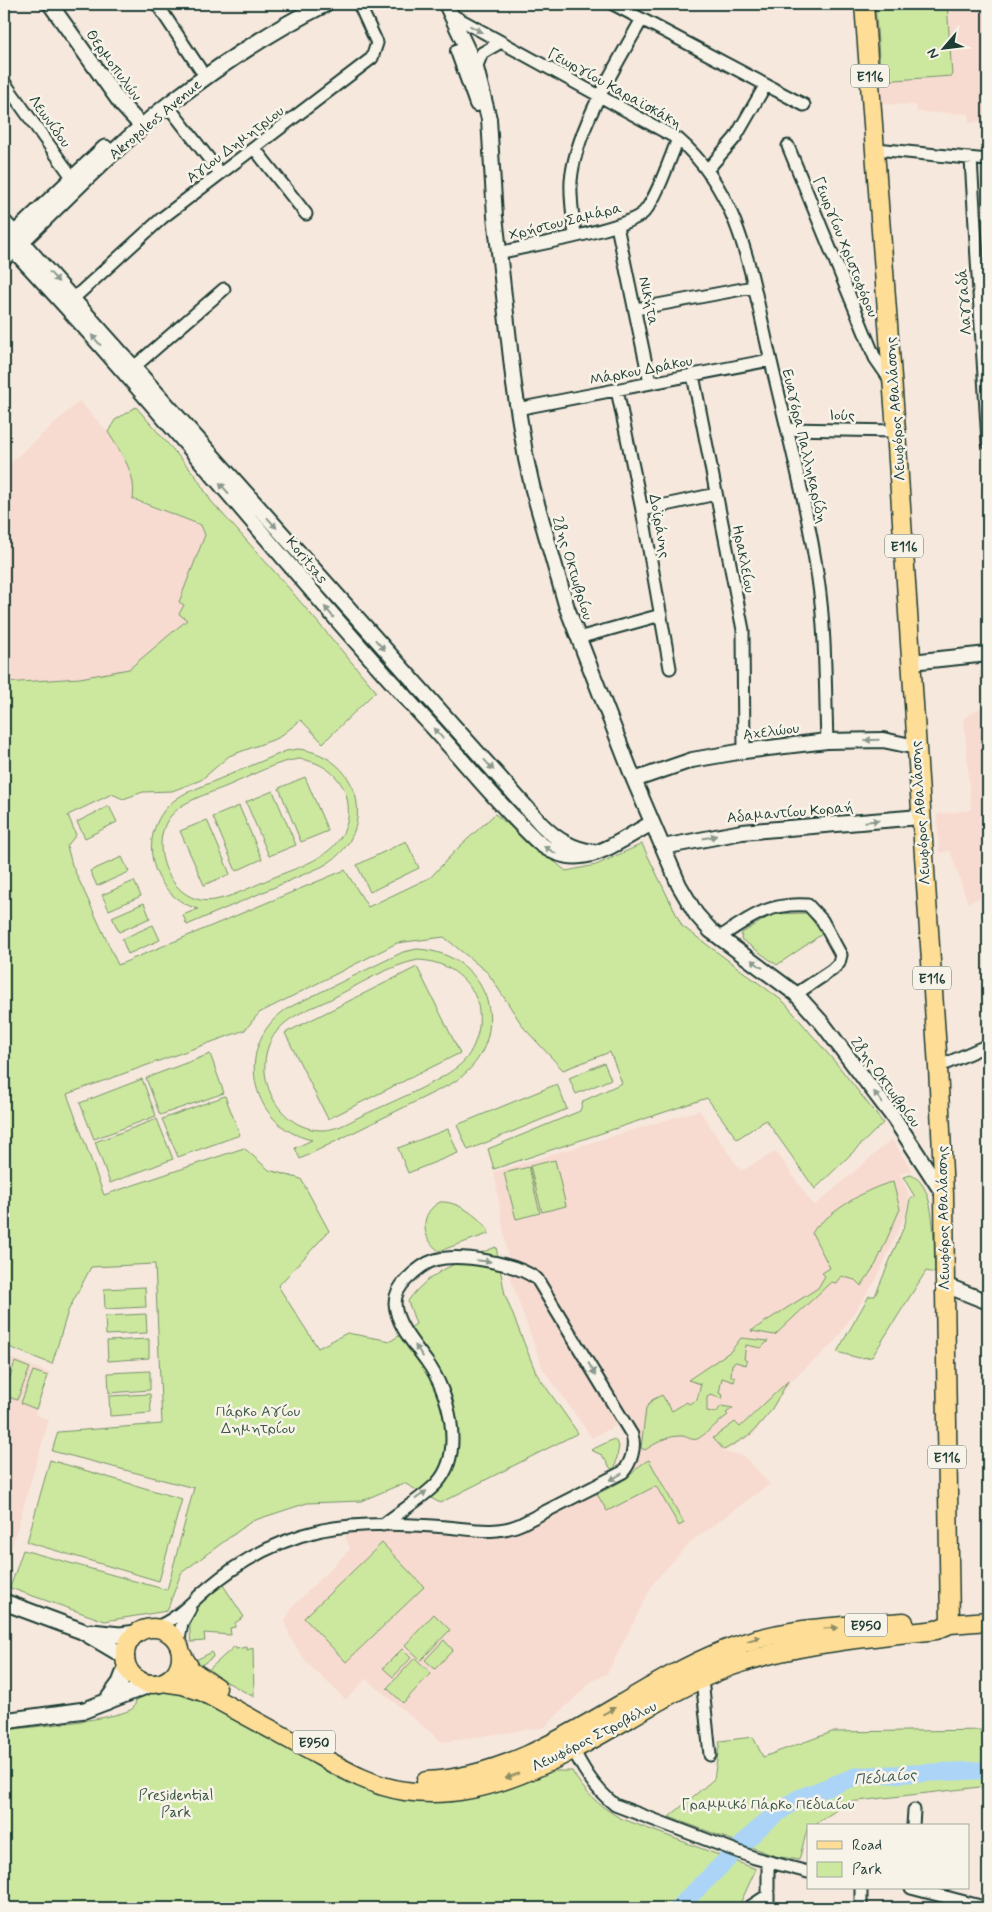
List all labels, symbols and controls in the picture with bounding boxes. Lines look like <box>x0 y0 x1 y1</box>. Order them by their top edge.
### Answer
north arrow <box>920 22 970 72</box>
one-way arrow <box>469 25 484 33</box>
street label: Θερμοπυλών <box>81 26 146 106</box>
street label: Γεωργίου Καραϊσκάκη <box>544 44 685 134</box>
text: N <box>923 45 944 62</box>
road number: E116 <box>851 64 889 88</box>
street label: Akropoleos Avenue <box>105 75 206 165</box>
street label: Λεωνίδου <box>23 91 75 152</box>
street label: Αγιου Δημητριου <box>183 101 289 188</box>
street label: Γεωργίου Χριστοφόρου <box>808 174 883 321</box>
street label: Χρήστου Σαμάρα <box>507 198 624 246</box>
street label: Λαγγαδά <box>953 267 977 336</box>
one-way arrow <box>48 271 60 283</box>
street label: Νικήτα <box>633 275 663 328</box>
one-way arrow <box>91 334 102 346</box>
street label: Λεωφόρος Αθαλάσσης <box>881 336 911 482</box>
street label: Μάρκου Δράκου <box>588 351 695 391</box>
street label: Ευαγόρα Παλληκαρίδη <box>777 367 832 525</box>
street label: Ιούς <box>829 406 856 426</box>
one-way arrow <box>219 482 230 494</box>
street label: Δοϊράνης <box>644 493 675 560</box>
street label: 28ης Οκτωβρίου <box>547 514 597 623</box>
one-way arrow <box>266 517 278 529</box>
street label: Ηρακλείου <box>727 523 759 595</box>
street label: Koritsas <box>281 533 332 589</box>
road number: E116 <box>885 534 923 558</box>
one-way arrow <box>323 606 334 619</box>
one-way arrow <box>374 639 385 652</box>
street label: Αχελώου <box>742 719 801 745</box>
one-way arrow <box>432 727 444 739</box>
one-way arrow <box>864 736 880 744</box>
street label: Λεωφόρος Αθαλάσσης <box>906 740 936 886</box>
one-way arrow <box>483 759 495 771</box>
street label: Αδαμαντίου Κοραή <box>726 797 854 828</box>
one-way arrow <box>864 817 880 825</box>
one-way arrow <box>703 833 718 841</box>
one-way arrow <box>543 845 556 854</box>
one-way arrow <box>751 959 764 969</box>
road number: E116 <box>913 966 951 990</box>
street label: 28ης Οκτωβρίου <box>845 1033 925 1132</box>
one-way arrow <box>873 1091 884 1104</box>
street label: Λεωφόρος Αθαλάσσης <box>933 1145 955 1290</box>
one-way arrow <box>476 1257 492 1265</box>
one-way arrow <box>415 1345 425 1358</box>
one-way arrow <box>588 1362 597 1375</box>
park label: Πάρκο Αγίου Δημητρίου <box>216 1402 301 1439</box>
road number: E116 <box>928 1445 966 1468</box>
one-way arrow <box>609 1472 622 1481</box>
one-way arrow <box>414 1490 428 1500</box>
road number: E950 <box>845 1614 887 1636</box>
one-way arrow <box>823 1623 839 1631</box>
one-way arrow <box>746 1635 761 1643</box>
street label: Λεωφόρος Στροβόλου <box>528 1697 661 1777</box>
one-way arrow <box>602 1707 615 1716</box>
road number: E950 <box>293 1730 335 1754</box>
water label: Πεδιαίος <box>853 1764 918 1791</box>
one-way arrow <box>505 1773 520 1780</box>
park label: Presidential Park <box>139 1786 213 1823</box>
park label: Γραμμικό Πάρκο Πεδιαίου <box>681 1795 855 1815</box>
legend <box>807 1824 970 1890</box>
text: Road <box>852 1836 882 1856</box>
text: Park <box>852 1860 882 1880</box>

